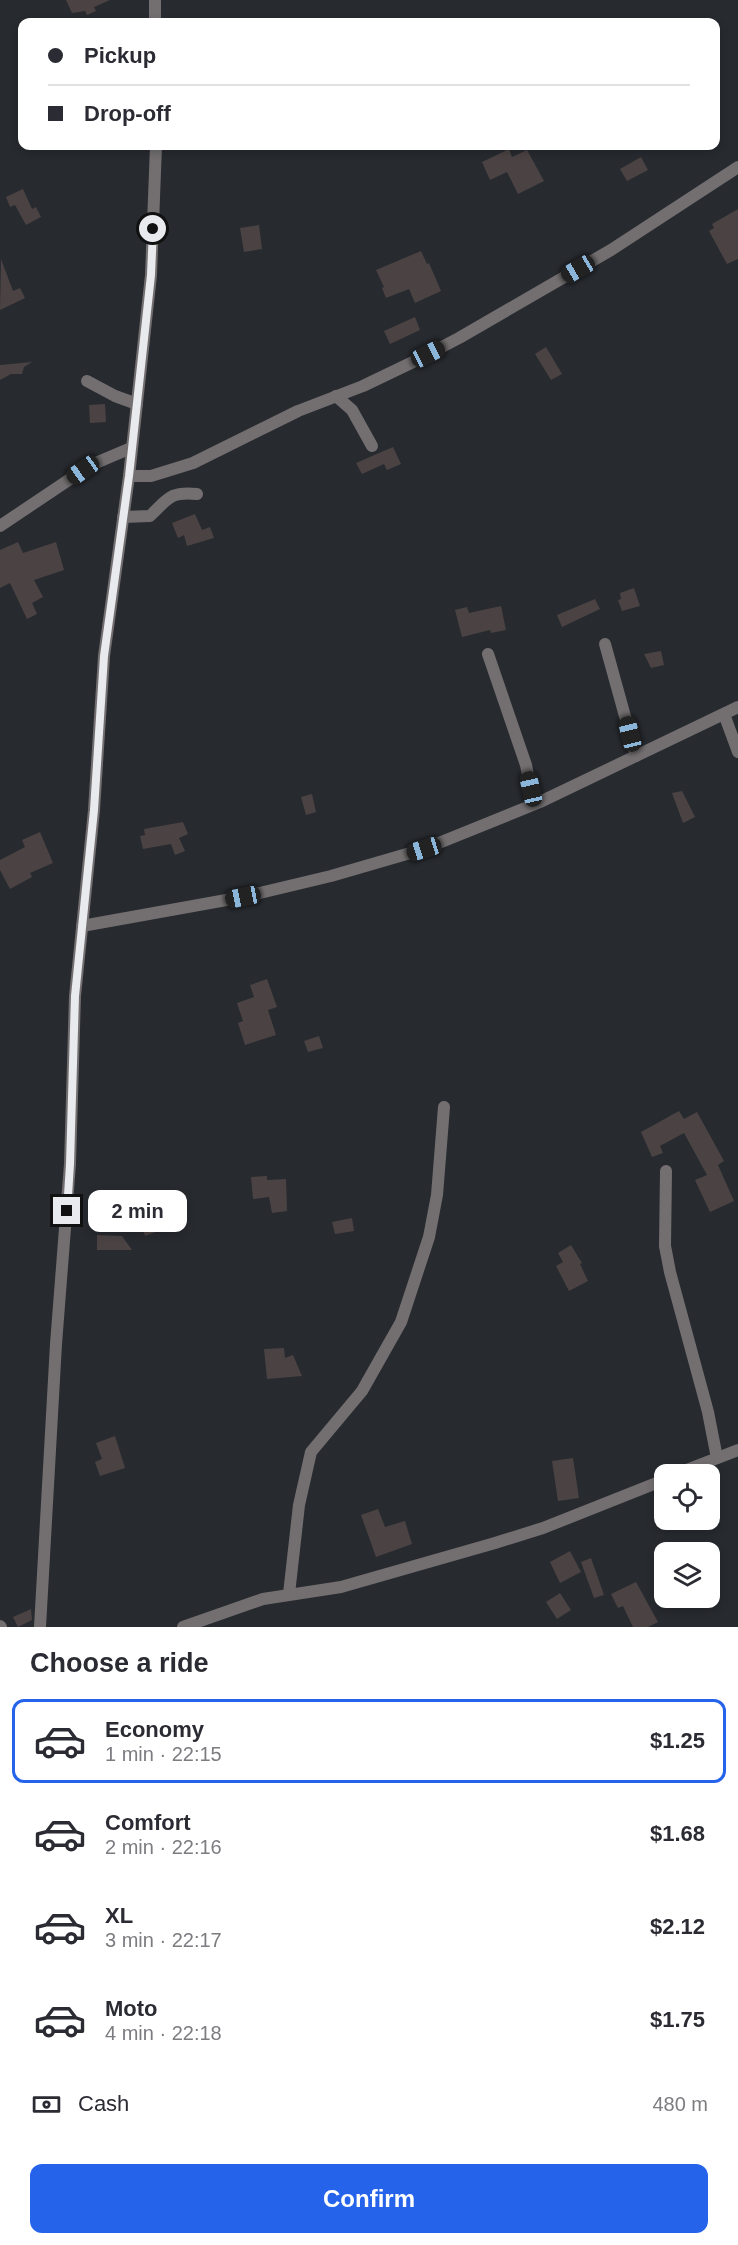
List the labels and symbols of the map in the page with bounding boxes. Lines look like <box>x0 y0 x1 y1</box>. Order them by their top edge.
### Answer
route start <box>139 215 166 242</box>
car <box>558 252 598 286</box>
car <box>408 338 448 370</box>
car <box>63 452 103 488</box>
car <box>617 714 643 754</box>
car <box>518 769 544 809</box>
car <box>404 835 444 863</box>
car <box>224 885 262 909</box>
callout: 2 min <box>88 1190 187 1232</box>
route end <box>53 1197 80 1224</box>

